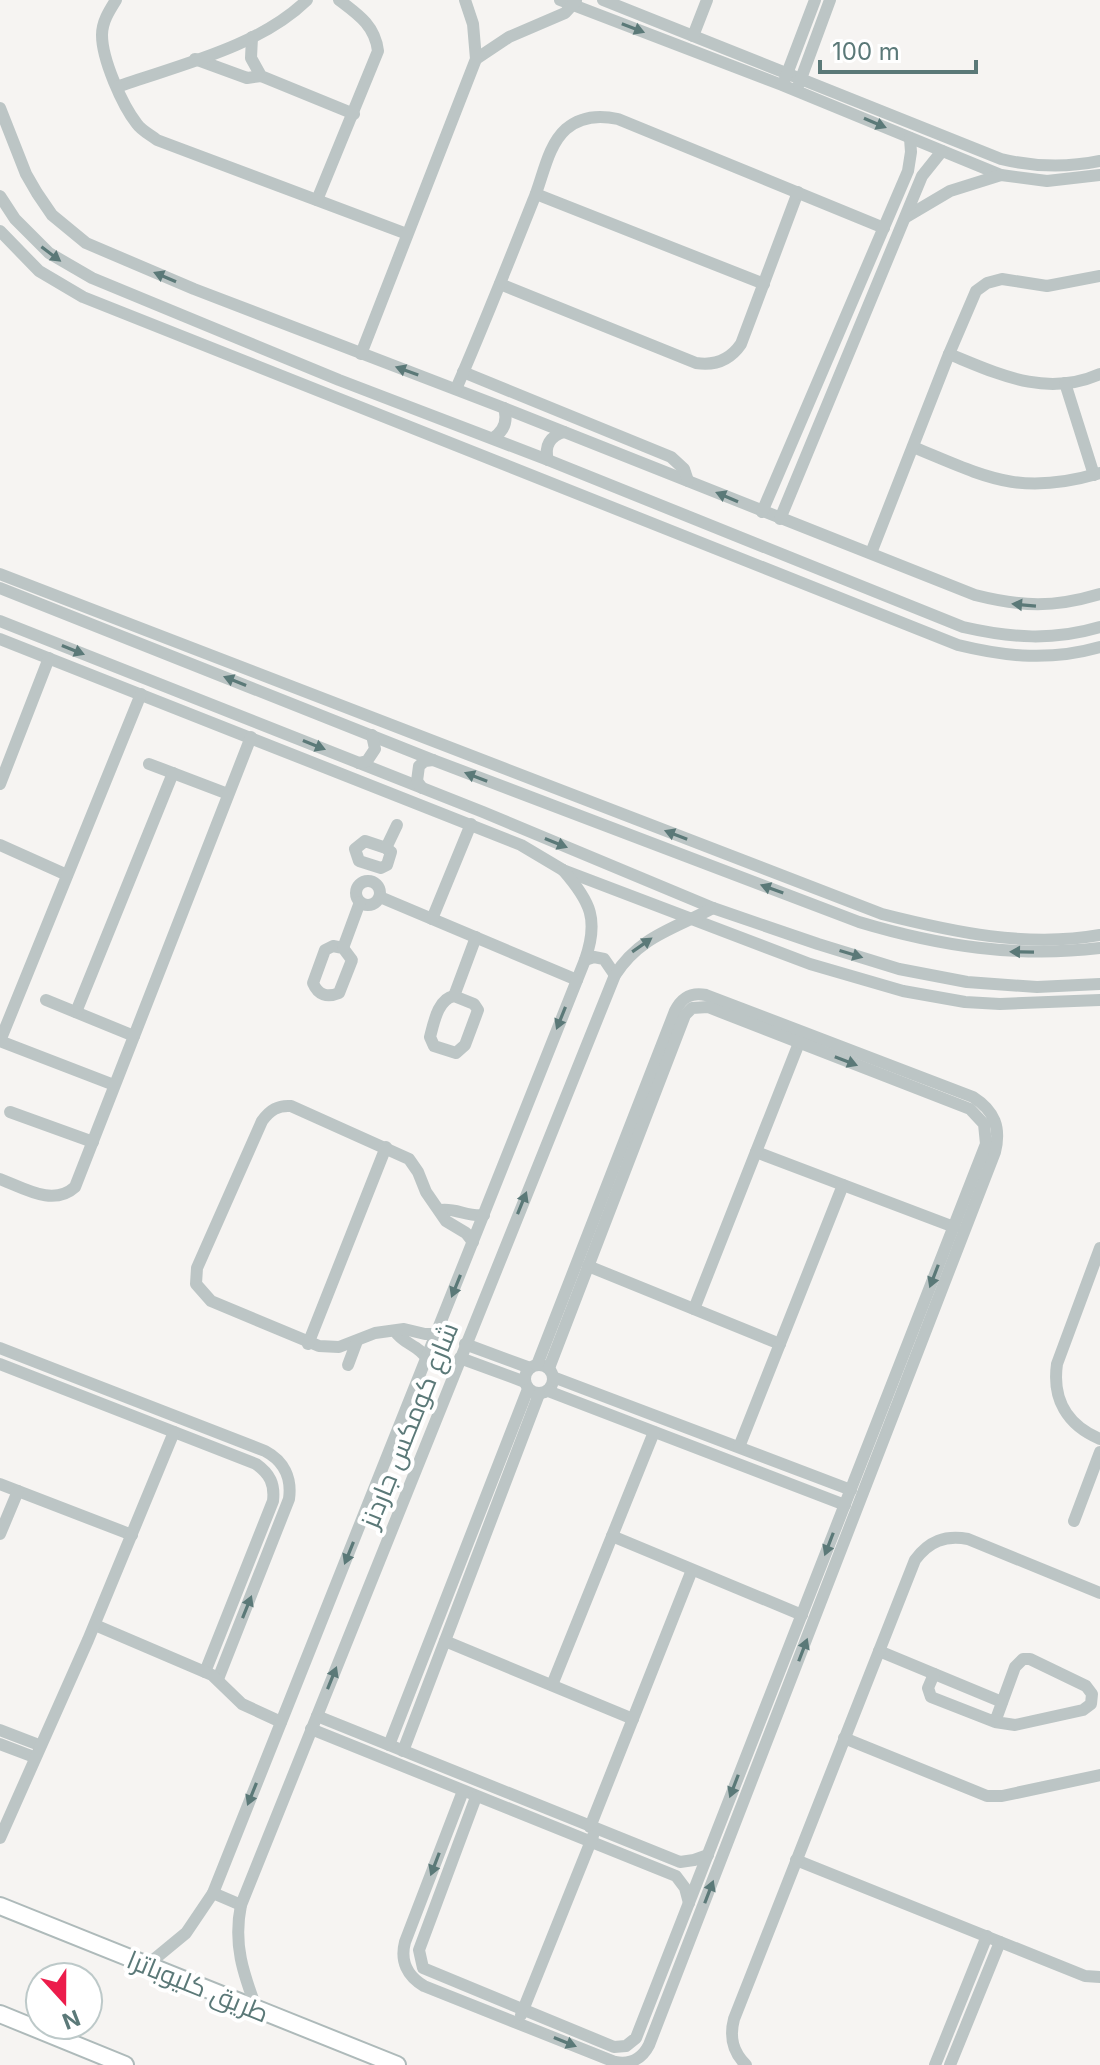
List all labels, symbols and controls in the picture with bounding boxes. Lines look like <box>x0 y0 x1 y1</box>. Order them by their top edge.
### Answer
one-way arrow <box>621 22 645 35</box>
scale bar <box>820 24 976 74</box>
text: 100 m <box>832 37 900 66</box>
one-way arrow <box>863 117 887 130</box>
one-way arrow <box>41 245 61 261</box>
one-way arrow <box>153 270 177 283</box>
one-way arrow <box>395 365 419 377</box>
one-way arrow <box>716 490 739 503</box>
one-way arrow <box>1011 598 1036 611</box>
one-way arrow <box>61 644 85 657</box>
one-way arrow <box>223 674 247 687</box>
one-way arrow <box>302 739 326 752</box>
one-way arrow <box>464 770 488 783</box>
one-way arrow <box>664 828 688 841</box>
one-way arrow <box>544 836 567 849</box>
one-way arrow <box>759 883 783 895</box>
one-way arrow <box>632 938 653 953</box>
one-way arrow <box>1009 946 1034 958</box>
one-way arrow <box>839 948 863 961</box>
one-way arrow <box>554 1006 567 1030</box>
one-way arrow <box>834 1055 858 1068</box>
one-way arrow <box>516 1191 529 1215</box>
one-way arrow <box>927 1264 940 1288</box>
one-way arrow <box>449 1274 462 1298</box>
street label: شارع كومكس جاردنز <box>353 1318 466 1535</box>
one-way arrow <box>822 1532 835 1556</box>
one-way arrow <box>342 1541 355 1565</box>
one-way arrow <box>240 1595 253 1619</box>
one-way arrow <box>796 1637 809 1661</box>
one-way arrow <box>325 1666 338 1690</box>
one-way arrow <box>727 1774 740 1798</box>
one-way arrow <box>246 1782 259 1806</box>
one-way arrow <box>428 1852 441 1876</box>
one-way arrow <box>702 1880 715 1904</box>
street label: طريق كليوباترا <box>122 1944 273 2029</box>
north arrow <box>24 1961 104 2041</box>
text: N <box>59 2005 84 2035</box>
one-way arrow <box>553 2036 577 2049</box>

